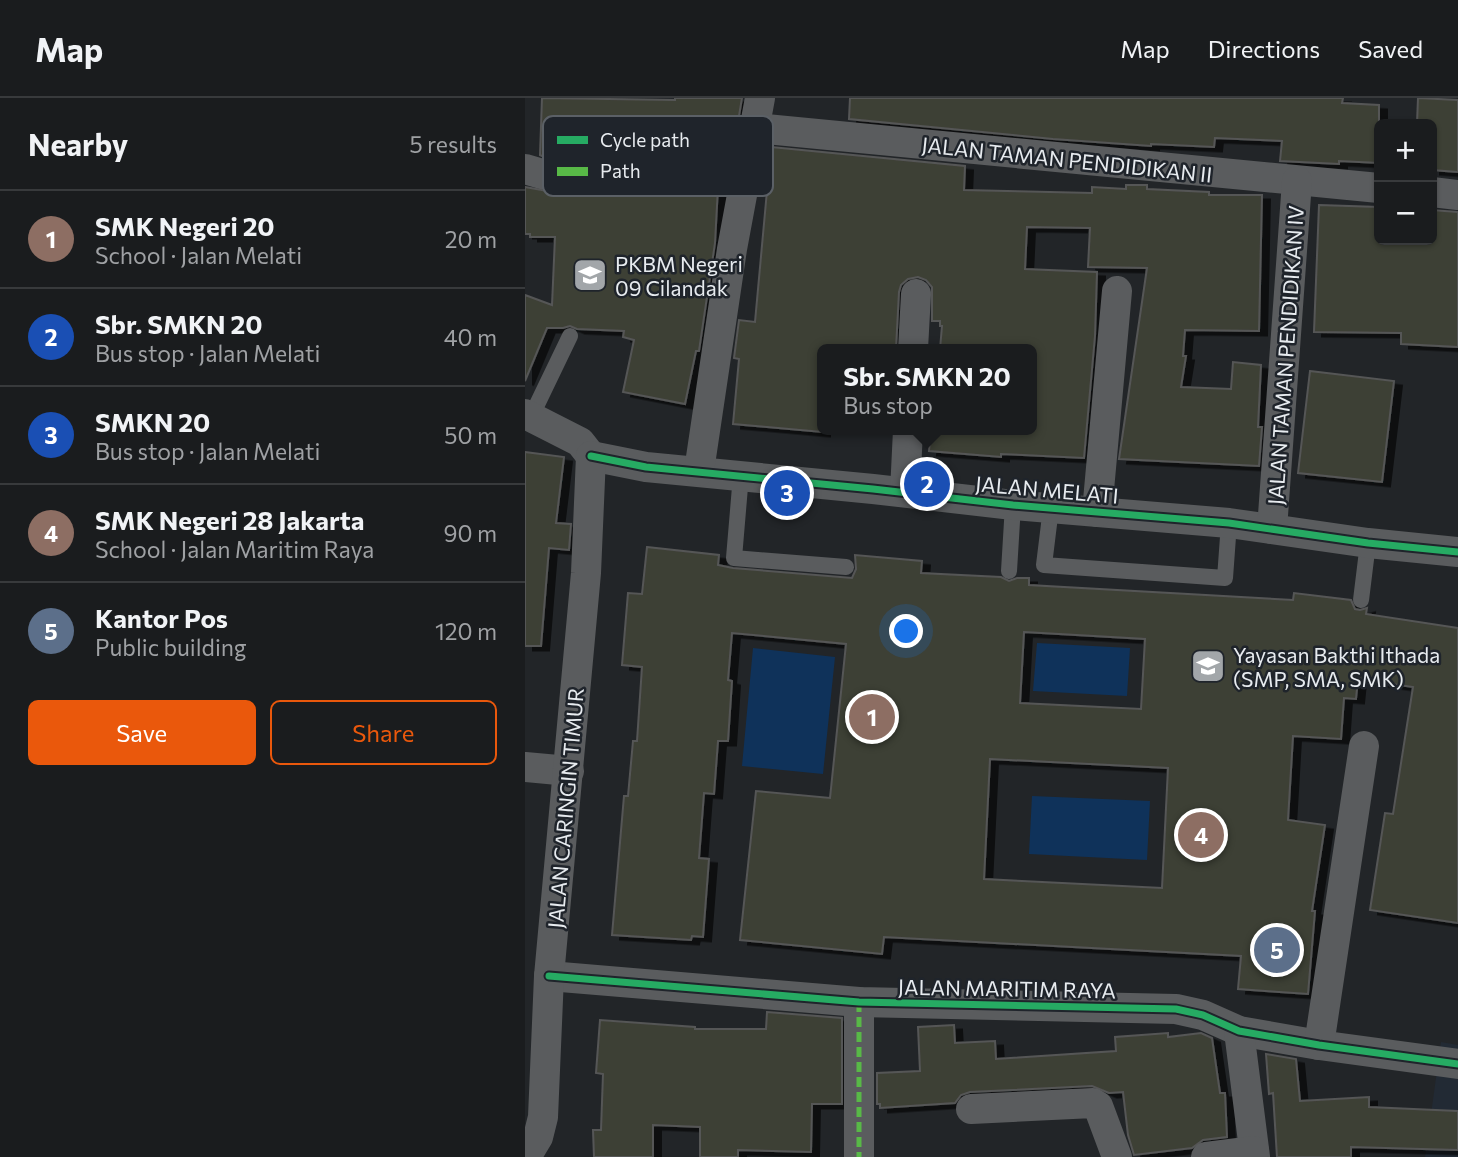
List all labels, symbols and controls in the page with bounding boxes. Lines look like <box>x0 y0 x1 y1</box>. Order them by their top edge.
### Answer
text: Map <box>35 28 103 69</box>
text: Map <box>1120 34 1170 63</box>
text: Directions <box>1208 34 1320 63</box>
text: Saved <box>1358 34 1423 63</box>
legend <box>543 116 773 196</box>
map controls <box>1374 119 1437 245</box>
button: + <box>1374 119 1437 182</box>
text: Nearby <box>28 125 128 162</box>
text: Cycle path <box>600 128 690 151</box>
text: 5 results <box>409 130 497 158</box>
street label: JALAN TAMAN PENDIDIKAN II <box>921 131 1213 187</box>
text: Path <box>600 159 641 182</box>
button: − <box>1374 182 1437 245</box>
street label: JALAN TAMAN PENDIDIKAN IV <box>1262 204 1308 506</box>
text: SMK Negeri 20 <box>95 210 275 241</box>
text: 1 <box>46 225 56 253</box>
text: 20 m <box>445 225 497 253</box>
text: School · Jalan Melati <box>95 241 302 269</box>
place label: PKBM Negeri 09 Cilandak <box>615 251 743 300</box>
school or university icon: PKBM Negeri 09 Cilandak <box>571 256 609 294</box>
text: Sbr. SMKN 20 <box>95 308 262 339</box>
text: 2 <box>44 323 58 351</box>
text: 40 m <box>444 323 497 351</box>
text: Bus stop · Jalan Melati <box>95 339 320 367</box>
popup <box>817 344 1037 435</box>
text: Sbr. SMKN 20 <box>843 360 1011 391</box>
text: Bus stop <box>843 391 933 419</box>
text: SMKN 20 <box>95 406 210 437</box>
text: 3 <box>44 421 58 449</box>
text: 50 m <box>444 421 497 449</box>
text: Bus stop · Jalan Melati <box>95 437 320 465</box>
pin: 2 <box>904 458 950 510</box>
pin: 3 <box>764 467 810 519</box>
street label: JALAN MELATI <box>974 470 1120 508</box>
text: SMK Negeri 28 Jakarta <box>95 504 364 535</box>
text: 4 <box>44 519 58 547</box>
text: 90 m <box>444 519 497 547</box>
text: School · Jalan Maritim Raya <box>95 535 374 563</box>
text: Kantor Pos <box>95 602 228 633</box>
your location <box>889 614 923 648</box>
text: 5 <box>44 617 58 645</box>
text: 120 m <box>435 617 497 645</box>
text: Public building <box>95 633 246 661</box>
place label: Yayasan Bakthi Ithada (SMP, SMA, SMK) <box>1233 642 1440 691</box>
school or university icon: Yayasan Bakthi Ithada (SMP, SMA, SMK) <box>1189 647 1227 685</box>
street label: JALAN CARINGIN TIMUR <box>542 687 588 929</box>
pin: 1 <box>849 691 895 743</box>
button: Save <box>28 700 256 765</box>
button: Share <box>270 700 497 765</box>
pin: 4 <box>1178 809 1224 861</box>
pin: 5 <box>1254 924 1300 976</box>
street label: JALAN MARITIM RAYA <box>898 974 1116 1002</box>

